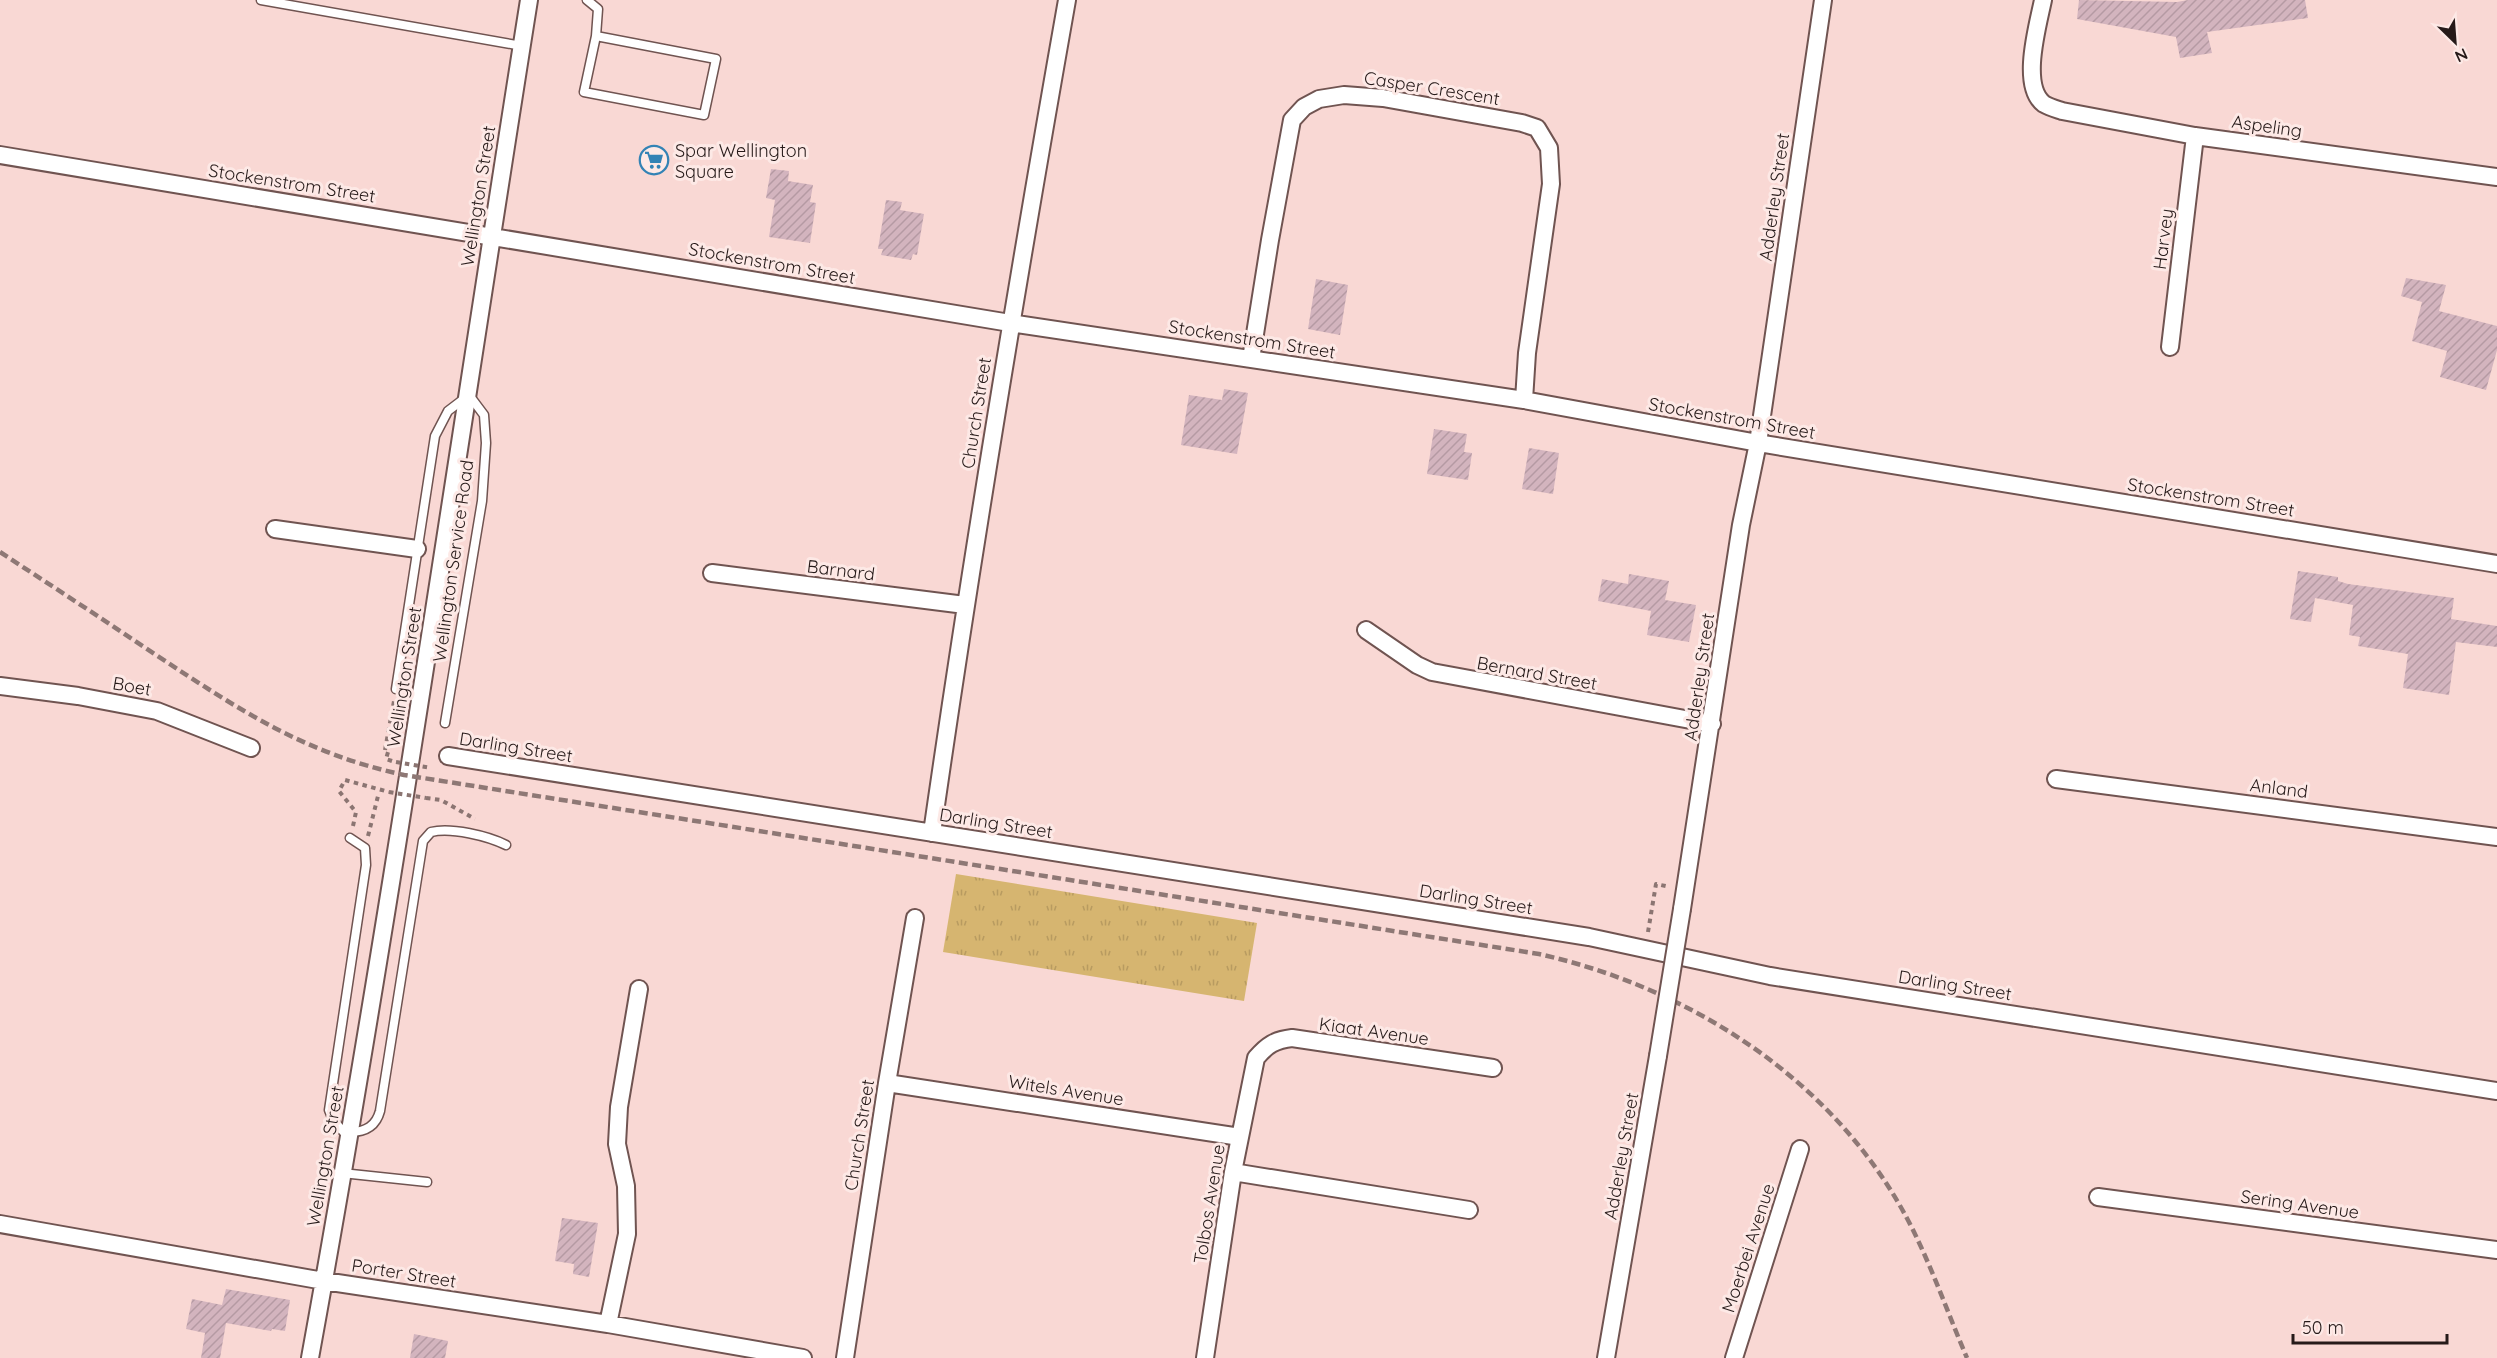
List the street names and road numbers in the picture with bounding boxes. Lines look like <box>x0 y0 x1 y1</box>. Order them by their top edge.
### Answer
street label: Casper Crescent <box>1363 66 1501 110</box>
street label: Aspeling <box>2230 110 2304 142</box>
street label: Wellington Street <box>455 124 501 268</box>
street label: Adderley Street <box>1754 132 1794 262</box>
street label: Stockenstrom Street <box>207 158 377 208</box>
street label: Harvey <box>2148 207 2178 271</box>
street label: Stockenstrom Street <box>687 237 857 289</box>
street label: Stockenstrom Street <box>1167 314 1337 364</box>
street label: Church Street <box>956 356 996 470</box>
street label: Stockenstrom Street <box>1647 392 1817 444</box>
street label: Wellington Service Road <box>427 458 479 664</box>
street label: Stockenstrom Street <box>2126 472 2296 522</box>
street label: Barnard <box>806 554 876 586</box>
street label: Wellington Street <box>381 605 427 749</box>
street label: Adderley Street <box>1679 612 1719 742</box>
street label: Bernard Street <box>1475 651 1599 695</box>
street label: Boet <box>111 671 153 701</box>
street label: Darling Street <box>458 727 574 767</box>
street label: Anland <box>2249 773 2309 803</box>
street label: Darling Street <box>938 803 1054 843</box>
street label: Darling Street <box>1418 879 1534 919</box>
street label: Darling Street <box>1897 965 2013 1005</box>
street label: Kiaat Avenue <box>1318 1012 1430 1050</box>
street label: Witels Avenue <box>1007 1070 1125 1110</box>
street label: Church Street <box>839 1078 879 1192</box>
street label: Wellington Street <box>301 1084 349 1228</box>
street label: Adderley Street <box>1598 1091 1644 1221</box>
street label: Tolbos Avenue <box>1188 1143 1230 1265</box>
street label: Moerbei Avenue <box>1716 1181 1780 1315</box>
street label: Sering Avenue <box>2239 1184 2361 1224</box>
street label: Porter Street <box>350 1253 458 1293</box>

